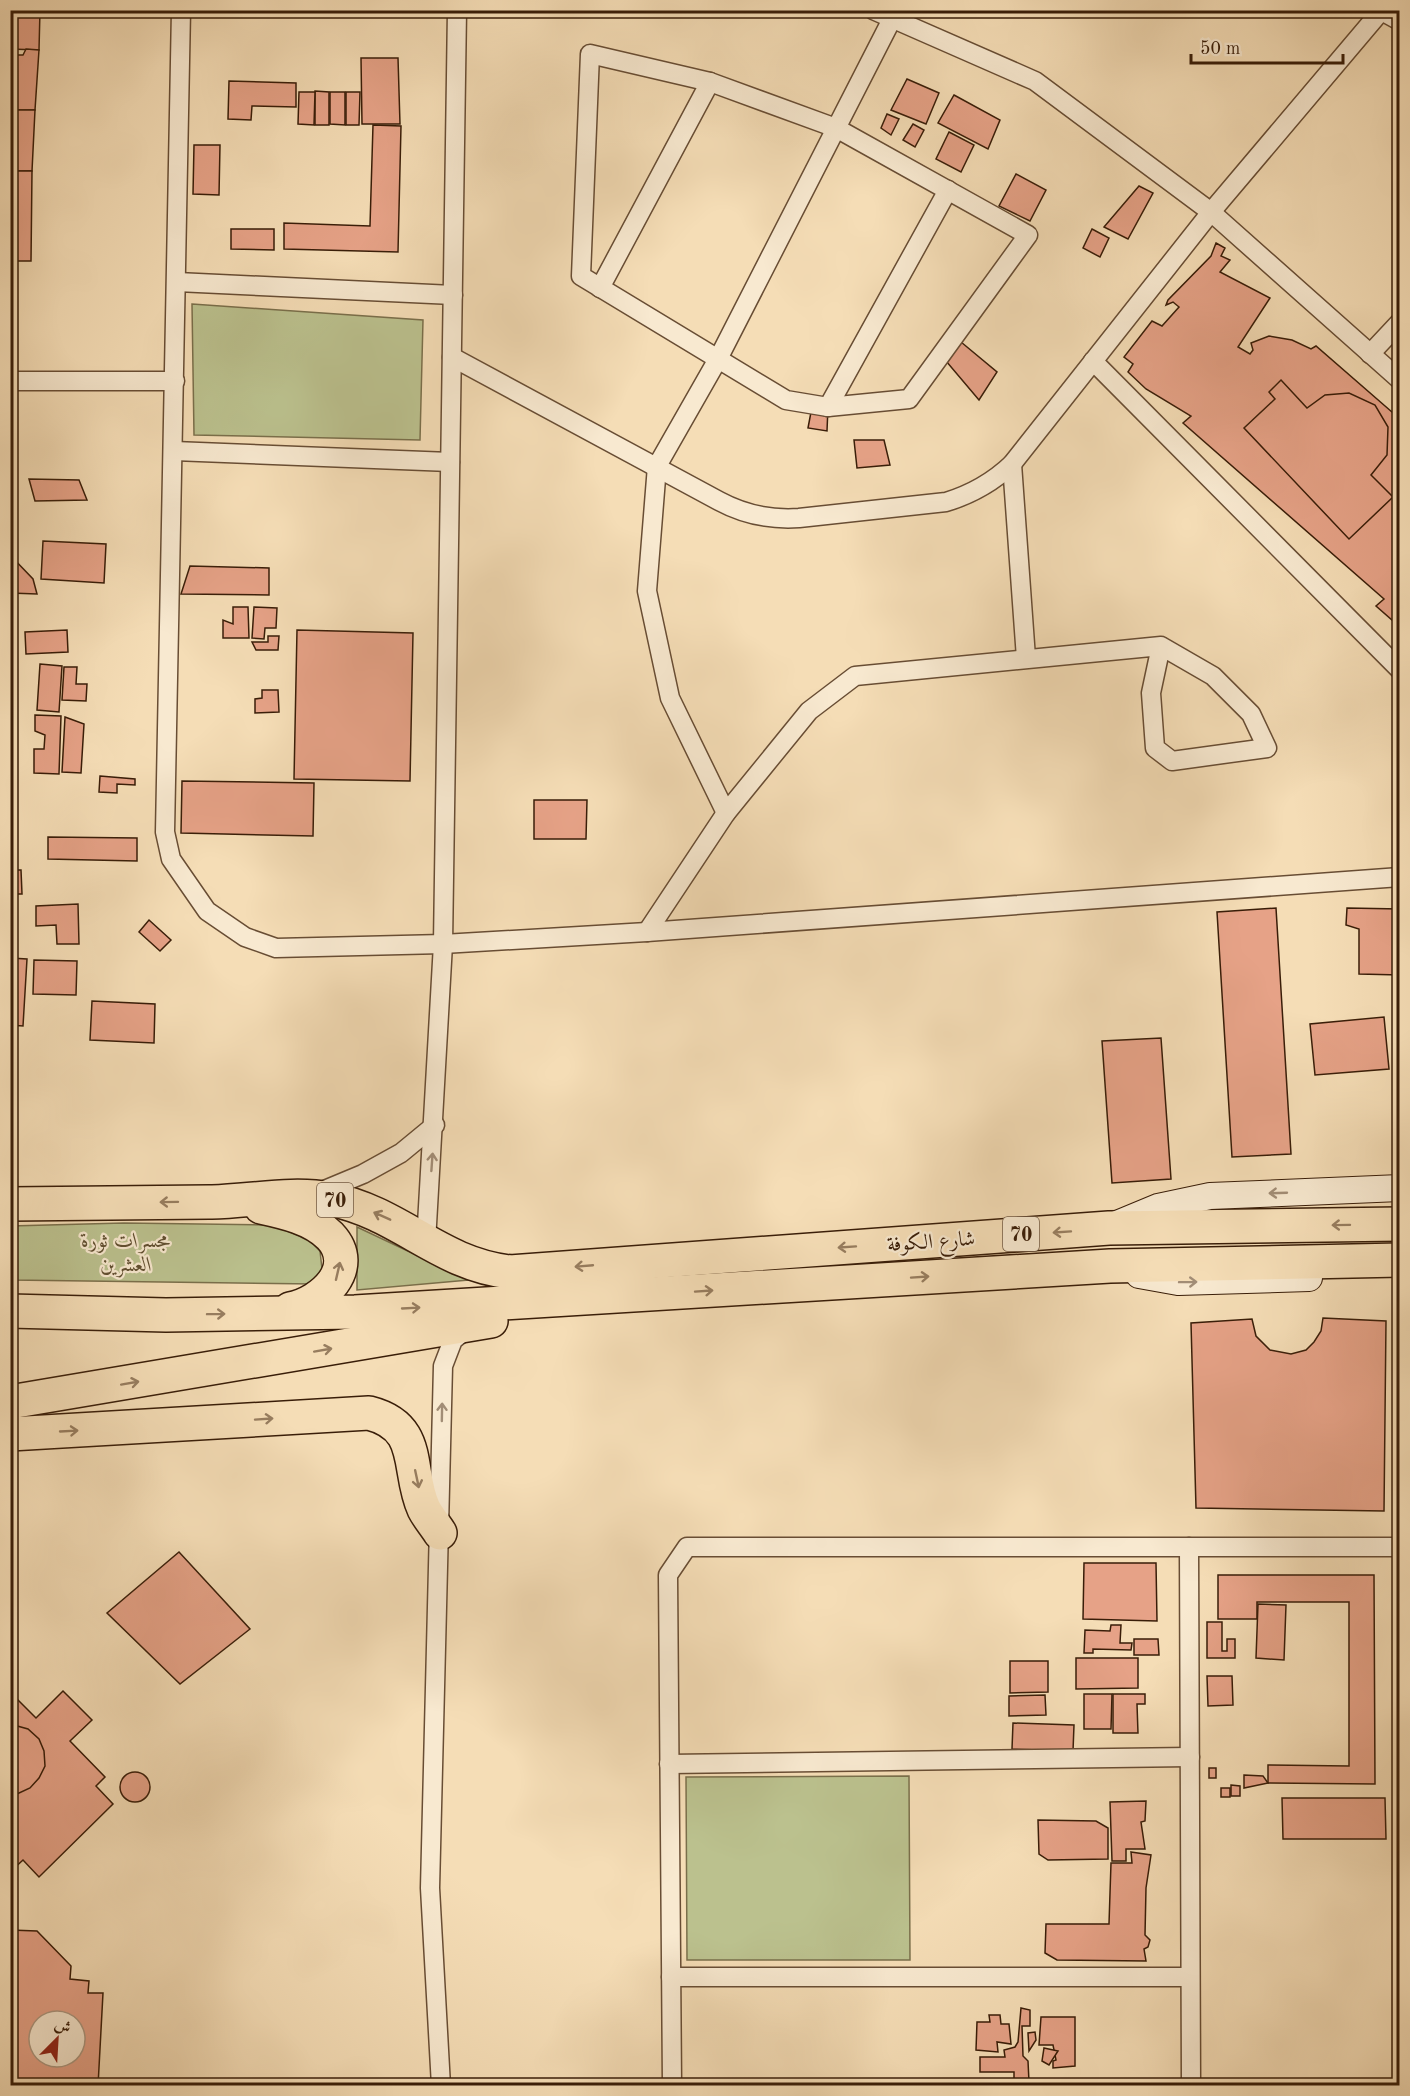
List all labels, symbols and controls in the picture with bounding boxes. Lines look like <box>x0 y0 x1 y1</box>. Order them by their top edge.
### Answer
scale bar <box>1191 27 1342 65</box>
text: 50 m <box>1200 40 1240 58</box>
one-way arrow <box>427 1153 438 1173</box>
road number: 70 <box>317 1183 353 1217</box>
one-way arrow <box>1269 1188 1289 1199</box>
one-way arrow <box>160 1196 180 1208</box>
one-way arrow <box>374 1210 392 1221</box>
road number: 70 <box>1003 1217 1039 1251</box>
one-way arrow <box>1332 1219 1352 1231</box>
one-way arrow <box>1053 1226 1073 1237</box>
street label: شارع الكوفة <box>886 1227 976 1262</box>
park label: مجسرات ثورة العشرين <box>80 1231 171 1278</box>
one-way arrow <box>837 1241 857 1252</box>
one-way arrow <box>575 1261 595 1272</box>
one-way arrow <box>333 1262 344 1281</box>
one-way arrow <box>909 1272 929 1283</box>
one-way arrow <box>1177 1276 1197 1287</box>
one-way arrow <box>693 1285 713 1296</box>
one-way arrow <box>400 1302 420 1313</box>
one-way arrow <box>205 1308 225 1320</box>
one-way arrow <box>312 1344 332 1355</box>
one-way arrow <box>120 1377 140 1388</box>
one-way arrow <box>436 1402 448 1422</box>
one-way arrow <box>253 1413 273 1424</box>
one-way arrow <box>58 1426 78 1437</box>
one-way arrow <box>411 1469 423 1488</box>
north arrow <box>27 2009 87 2069</box>
text: ش <box>52 2017 73 2038</box>

